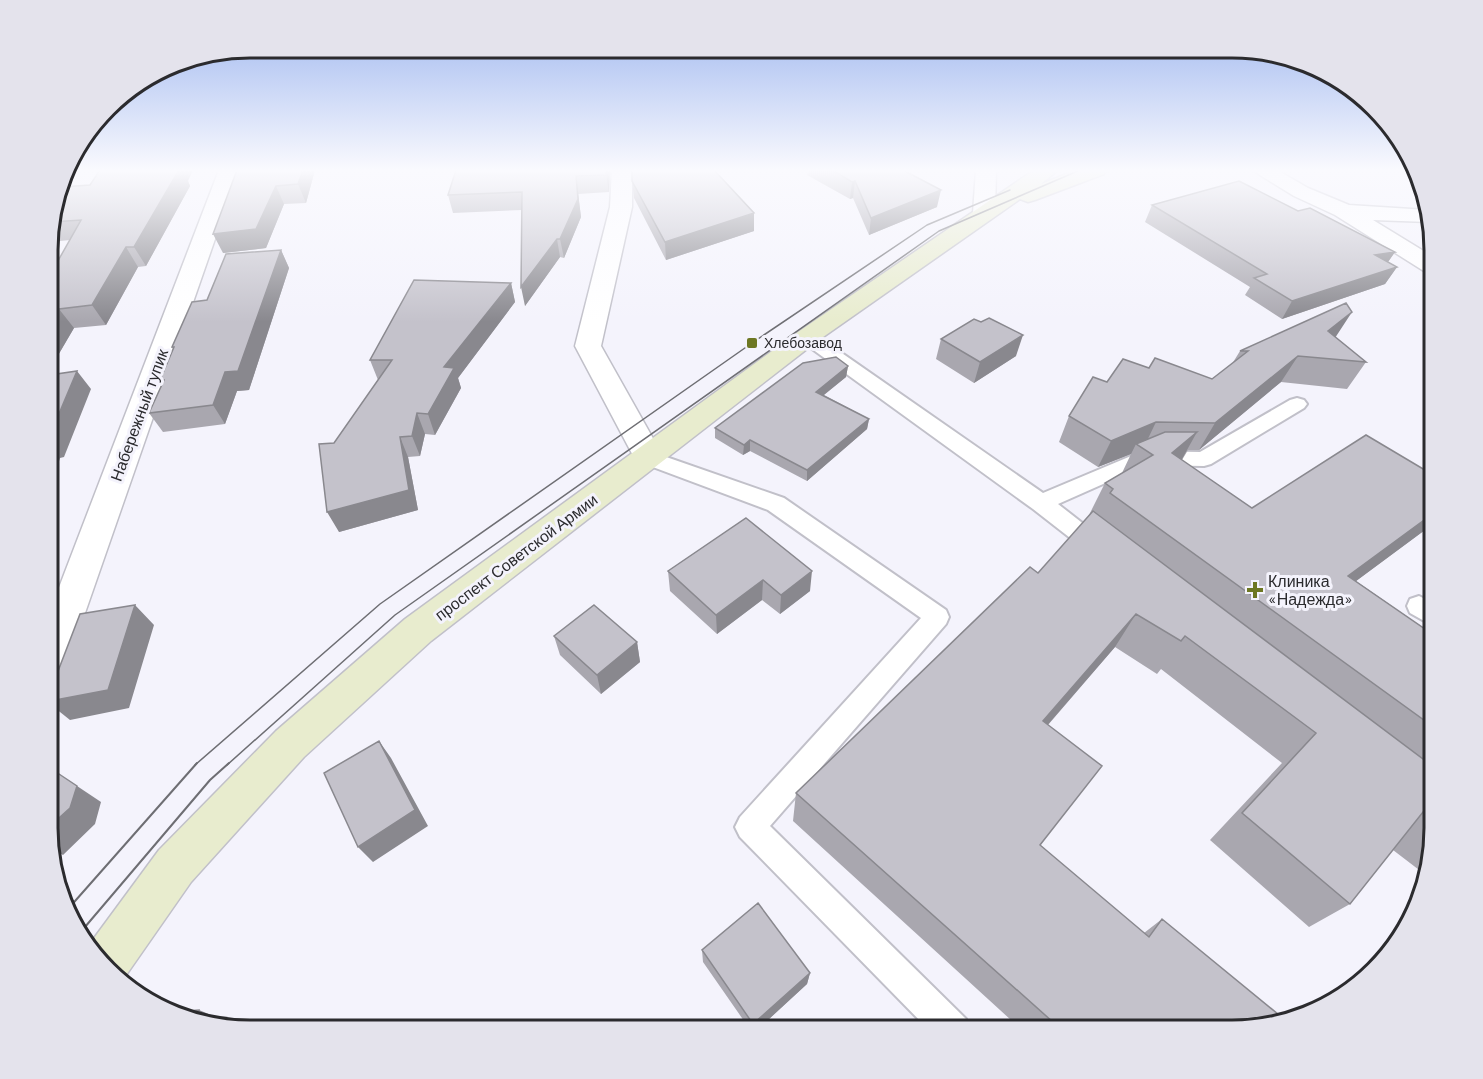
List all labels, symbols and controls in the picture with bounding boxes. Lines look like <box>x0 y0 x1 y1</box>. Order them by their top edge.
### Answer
place label: Хлебозавод <box>764 334 842 351</box>
marker: Хлебозавод <box>745 336 759 350</box>
street label: Набережный тупик <box>106 345 172 484</box>
street label: проспект Советской Армии <box>431 489 601 624</box>
place label: Клиника «Надежда» <box>1268 571 1353 608</box>
marker: Клиника «Надежда» <box>1246 581 1264 599</box>

